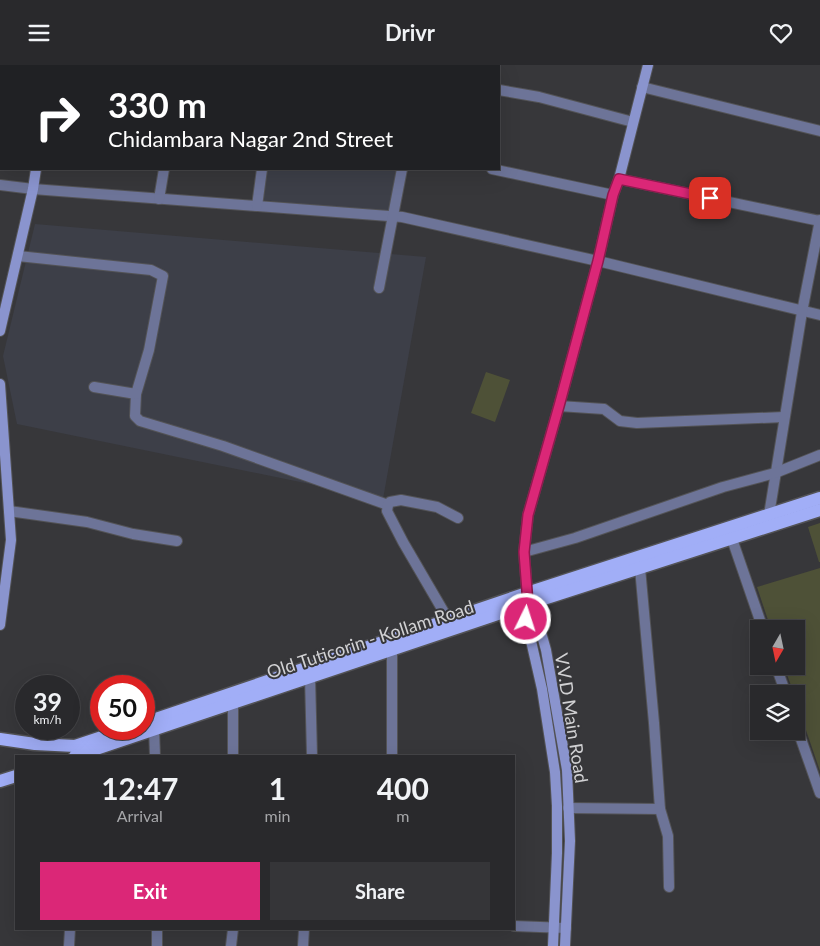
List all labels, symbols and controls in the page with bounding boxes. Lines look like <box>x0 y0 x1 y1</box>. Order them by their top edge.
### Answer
icon: menu <box>25 19 53 47</box>
text: Drivr <box>385 19 435 46</box>
icon: heart <box>767 19 795 47</box>
text: 330 m <box>108 83 207 125</box>
icon: right <box>25 85 90 150</box>
text: Chidambara Nagar 2nd Street <box>108 125 393 152</box>
pin <box>689 177 731 219</box>
icon: arrive <box>696 184 724 212</box>
position arrow <box>499 592 551 644</box>
street label: Old Tuticorin - Kollam Road <box>264 595 476 683</box>
north arrow <box>750 620 805 675</box>
map controls <box>750 620 805 740</box>
street label: V.V.D Main Road <box>551 651 593 785</box>
speed limit sign: 50 <box>90 675 155 740</box>
button: layers <box>750 685 805 740</box>
text: 39 <box>33 686 62 716</box>
text: km/h <box>33 712 62 727</box>
text: 12:47 <box>101 770 178 806</box>
text: 1 <box>269 770 286 806</box>
text: 400 <box>377 770 429 806</box>
text: Arrival <box>117 806 163 825</box>
text: min <box>265 806 291 825</box>
text: m <box>396 806 409 825</box>
button: Exit <box>40 862 260 920</box>
button: Share <box>270 862 490 920</box>

